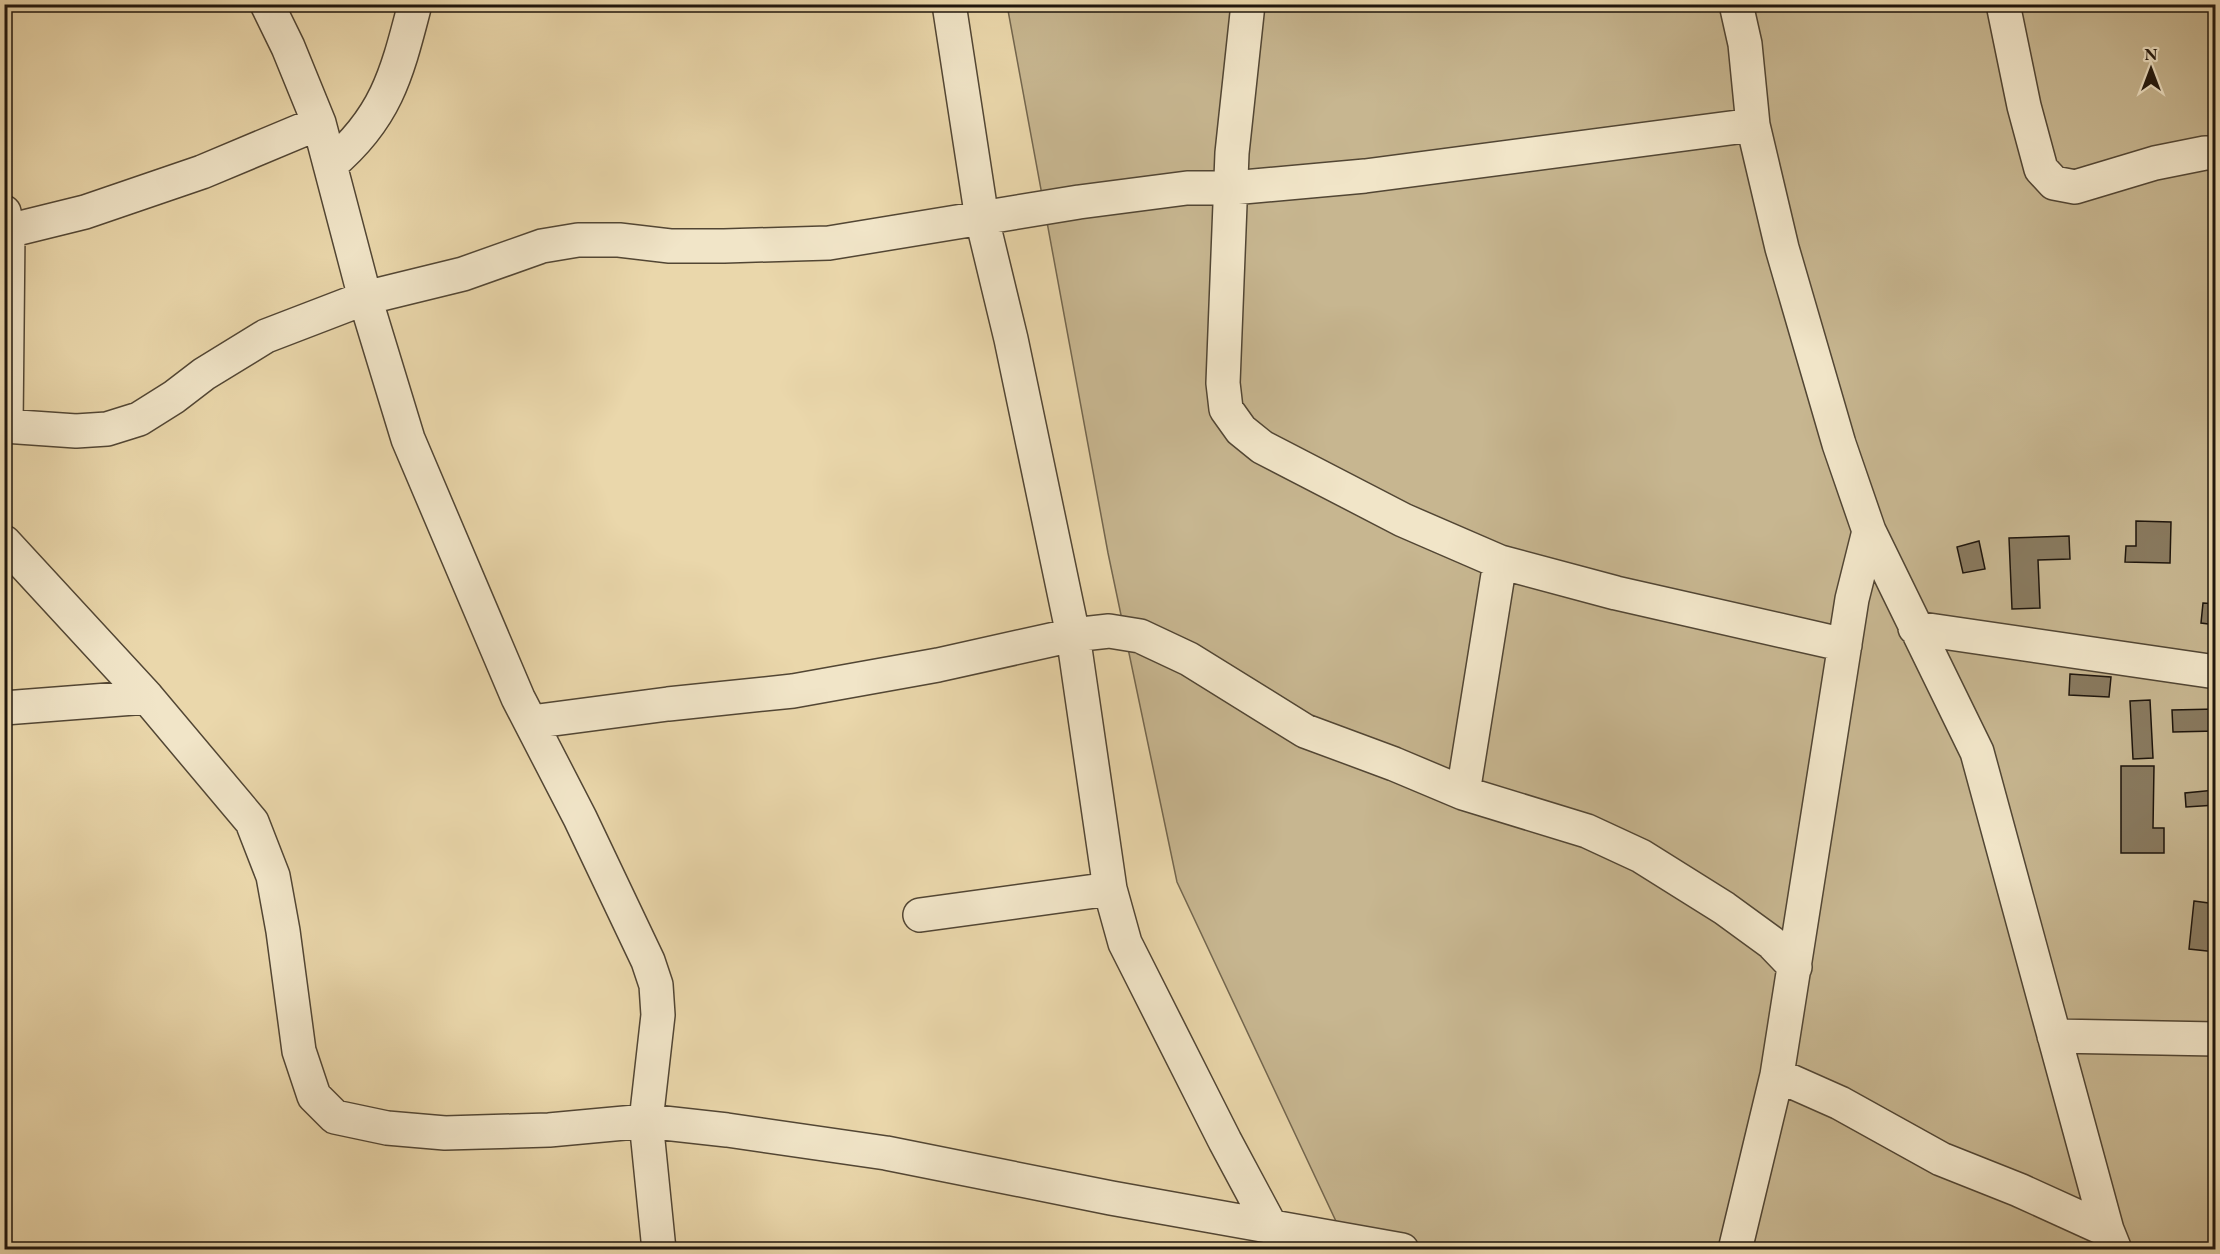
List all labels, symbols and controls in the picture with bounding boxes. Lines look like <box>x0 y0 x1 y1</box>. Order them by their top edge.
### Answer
north arrow <box>2121 39 2181 99</box>
text: N <box>2145 44 2158 65</box>

